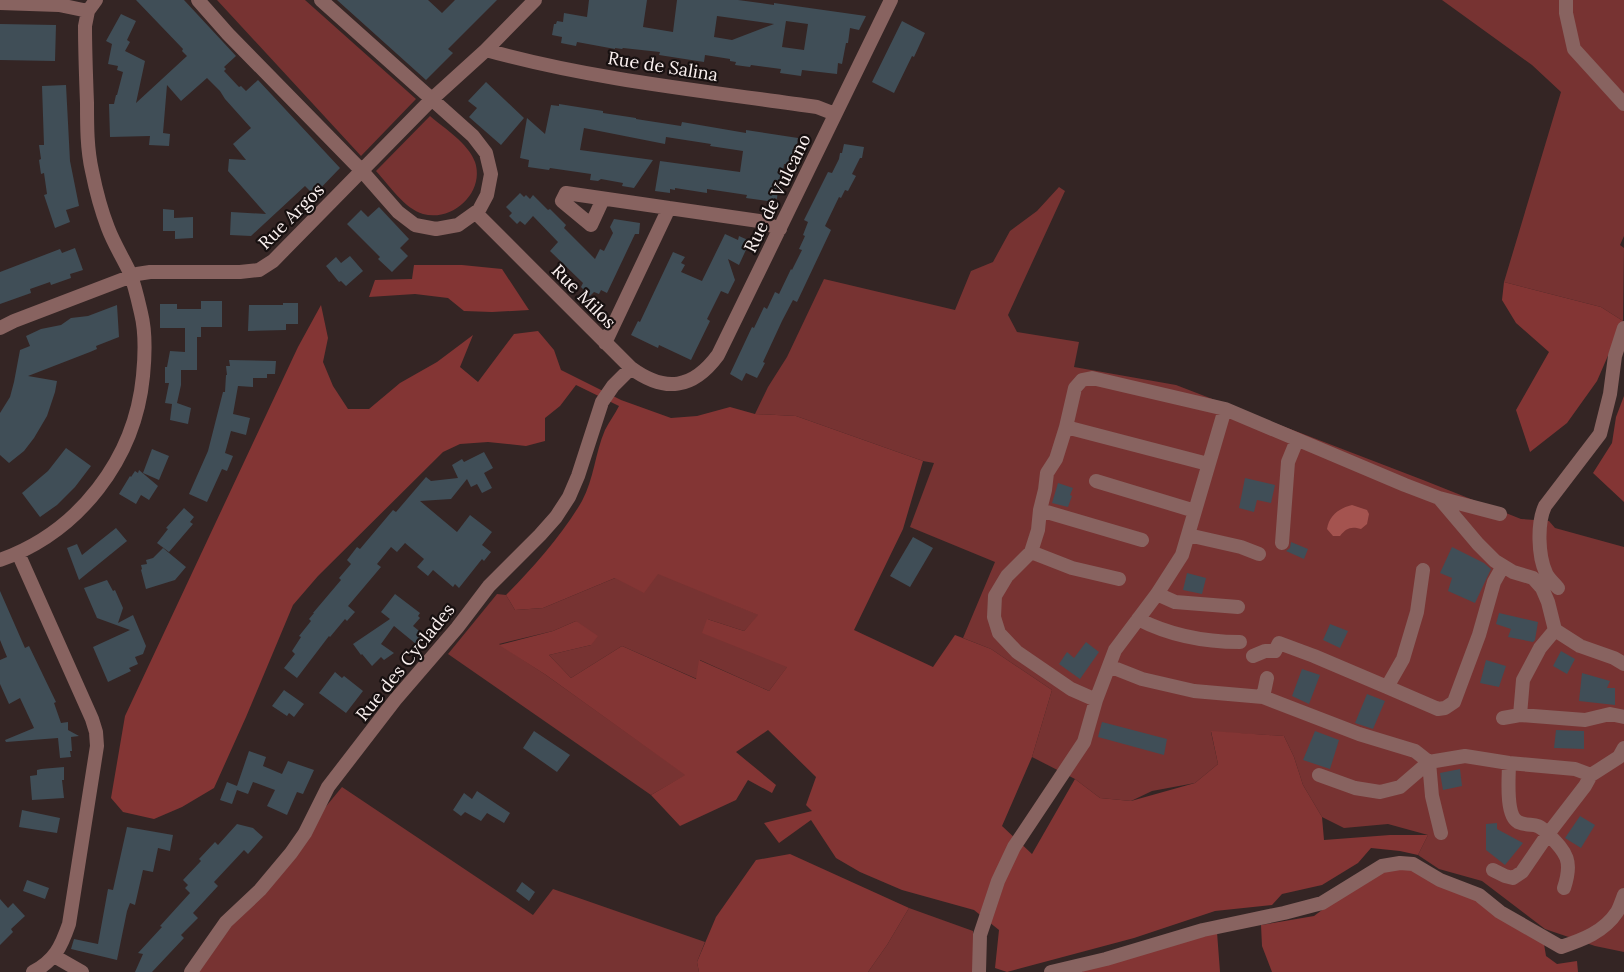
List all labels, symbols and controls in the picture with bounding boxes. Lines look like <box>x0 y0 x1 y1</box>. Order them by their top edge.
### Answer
street label: Rue de Salina <box>606 46 720 86</box>
street label: Rue de Vulcano <box>738 130 816 256</box>
street label: Rue Argos <box>253 178 329 254</box>
street label: Rue Milos <box>547 259 621 333</box>
street label: Rue des Cyclades <box>351 599 459 725</box>

